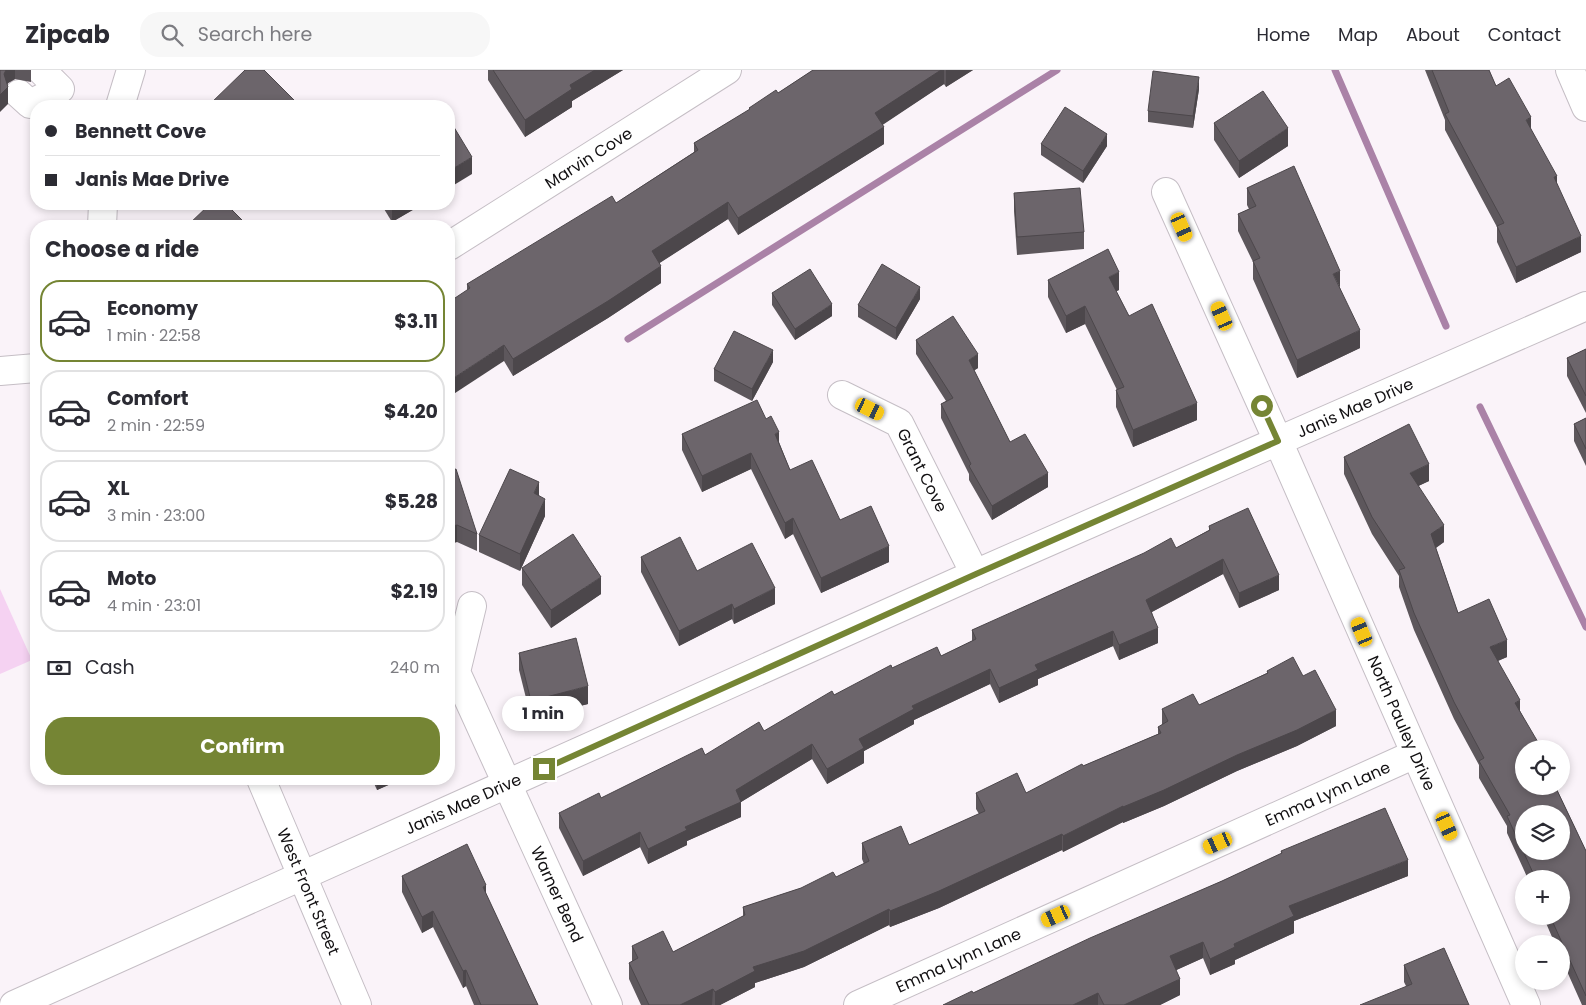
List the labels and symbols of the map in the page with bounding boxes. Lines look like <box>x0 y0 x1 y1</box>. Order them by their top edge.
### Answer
street label: Marvin Cove <box>540 122 637 195</box>
car <box>1169 210 1194 244</box>
car <box>1209 299 1234 333</box>
street label: Janis Mae Drive <box>1293 372 1417 444</box>
route start <box>1251 395 1273 417</box>
car <box>853 396 886 422</box>
street label: Grant Cove <box>891 424 953 516</box>
car <box>1349 615 1374 649</box>
street label: North Pauley Drive <box>1362 652 1441 794</box>
callout: 1 min <box>503 696 585 732</box>
street label: Emma Lynn Lane <box>1261 756 1394 832</box>
route end <box>533 758 555 780</box>
street label: Janis Mae Drive <box>401 768 525 840</box>
car <box>1434 809 1459 843</box>
street label: West Front Street <box>271 825 345 959</box>
car <box>1201 830 1234 856</box>
street label: Warner Bend <box>525 842 589 946</box>
car <box>1039 903 1072 929</box>
street label: Emma Lynn Lane <box>892 922 1025 998</box>

